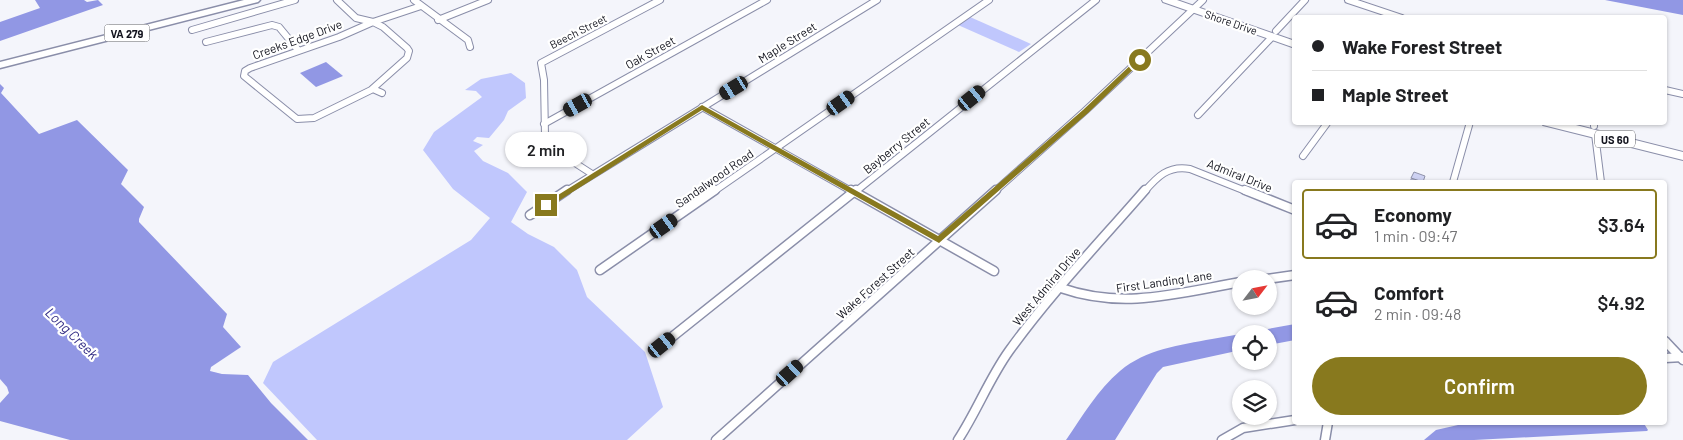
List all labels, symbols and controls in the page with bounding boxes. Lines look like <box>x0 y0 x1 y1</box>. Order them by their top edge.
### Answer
street label: Shore Drive <box>1203 7 1259 37</box>
street label: Beech Street <box>547 11 609 51</box>
street label: Creeks Edge Drive <box>250 16 344 62</box>
street label: Maple Street <box>755 19 819 65</box>
road number: VA 279 <box>104 24 150 42</box>
street label: Oak Street <box>623 33 677 71</box>
text: Wake Forest Street <box>1342 35 1502 58</box>
route start <box>1129 49 1151 71</box>
car <box>717 74 750 102</box>
car <box>955 83 988 113</box>
text: Maple Street <box>1342 83 1449 106</box>
car <box>824 88 857 118</box>
car <box>561 91 594 119</box>
street label: Bayberry Street <box>860 114 932 176</box>
road number: US 60 <box>1595 130 1635 148</box>
callout: 2 min <box>505 132 587 168</box>
text: 2 min <box>527 140 565 159</box>
street label: Sandalwood Road <box>672 146 756 210</box>
street label: Admiral Drive <box>1205 156 1275 194</box>
route end <box>535 194 557 216</box>
icon: car <box>1314 202 1359 247</box>
text: Economy <box>1374 203 1452 226</box>
car <box>647 211 680 241</box>
text: $3.64 <box>1598 213 1645 236</box>
text: 1 min · 09:47 <box>1374 226 1457 245</box>
street label: West Admiral Drive <box>1009 244 1083 328</box>
street label: Wake Forest Street <box>833 245 917 321</box>
street label: First Landing Lane <box>1115 267 1213 295</box>
north arrow <box>1232 270 1278 315</box>
map controls <box>1232 270 1277 425</box>
icon: car <box>1314 280 1359 325</box>
text: Comfort <box>1374 281 1444 304</box>
text: $4.92 <box>1597 291 1645 314</box>
water label: Long Creek <box>42 304 102 362</box>
text: 2 min · 09:48 <box>1374 304 1461 323</box>
button: locate <box>1232 325 1277 370</box>
car <box>645 330 678 360</box>
car <box>773 357 806 389</box>
button: Confirm <box>1312 357 1647 415</box>
button: layers <box>1232 380 1277 425</box>

